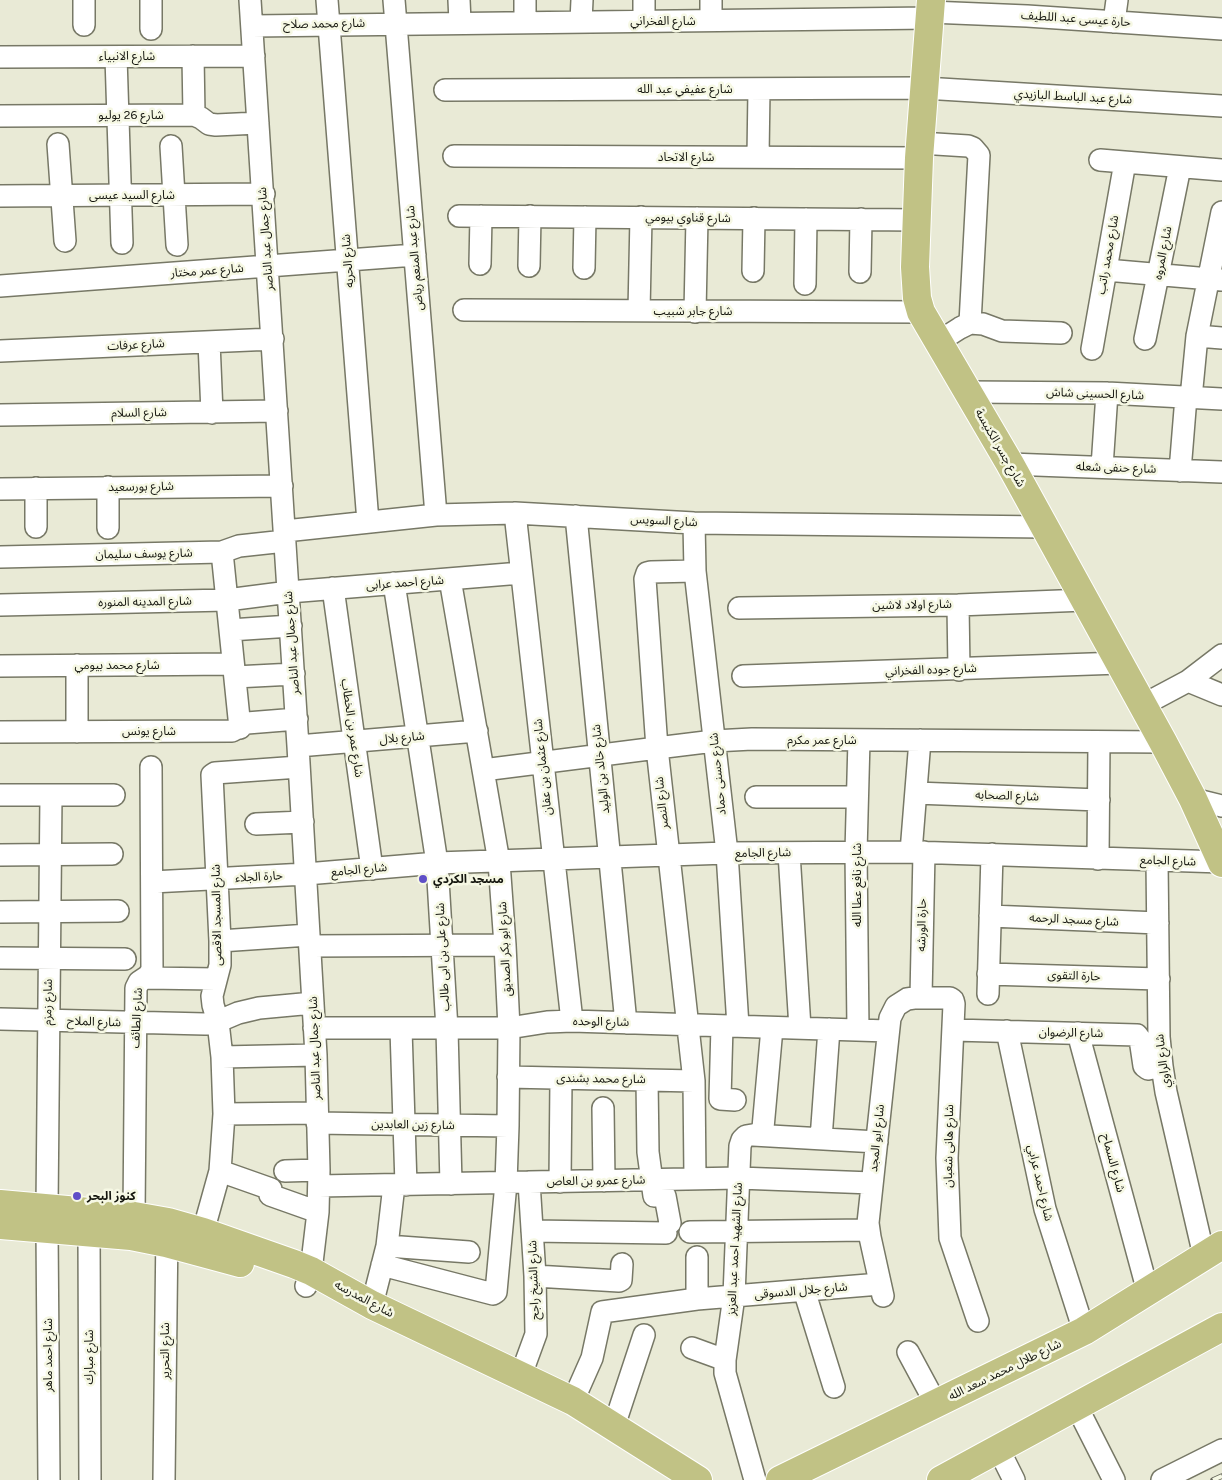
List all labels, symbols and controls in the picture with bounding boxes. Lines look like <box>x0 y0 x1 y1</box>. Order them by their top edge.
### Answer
street label: حارة عيسى عبد اللطيف <box>1021 8 1131 30</box>
street label: شارع الفخراني <box>630 14 696 28</box>
street label: شارع محمد صلاح <box>283 16 365 32</box>
street label: شارع الانبياء <box>99 49 155 63</box>
street label: شارع عفيفي عبد الله <box>637 82 733 96</box>
street label: شارع عبد الباسط البازيدي <box>1013 87 1133 107</box>
street label: شارع 26 يوليو <box>98 108 164 122</box>
street label: شارع الاتحاد <box>658 150 714 164</box>
street label: شارع جمال عبد الناصر <box>255 187 277 291</box>
street label: شارع السيد عيسى <box>89 188 175 202</box>
street label: شارع عبد المنعم رياض <box>403 205 427 311</box>
street label: شارع قناوي بيومي <box>645 210 731 226</box>
street label: شارع محمد راتب <box>1094 214 1122 296</box>
street label: شارع المروه <box>1151 225 1175 281</box>
street label: شارع الحريه <box>339 234 357 288</box>
street label: شارع عمر مختار <box>170 261 244 281</box>
street label: شارع جابر شبيب <box>654 304 732 318</box>
street label: شارع عرفات <box>107 336 165 354</box>
street label: شارع الحسينى شاش <box>1046 385 1144 403</box>
street label: شارع السلام <box>111 405 167 421</box>
street label: شارع جسر الكنيسة <box>972 406 1028 490</box>
street label: شارع حنفى شعله <box>1076 459 1156 477</box>
street label: شارع بورسعيد <box>108 479 174 495</box>
street label: شارع السويس <box>630 512 698 530</box>
street label: شارع يوسف سليمان <box>95 546 193 562</box>
street label: شارع احمد عرابى <box>366 573 444 593</box>
street label: شارع جمال عبد الناصر <box>281 591 303 695</box>
street label: شارع المدينه المنوره <box>98 594 192 610</box>
street label: شارع اولاد لاشين <box>872 597 952 613</box>
street label: شارع محمد بيومي <box>74 658 160 672</box>
street label: شارع جوده الفخراني <box>885 661 977 679</box>
street label: شارع عمر بن الخطاب <box>338 678 366 778</box>
street label: شارع عثمان بن عفان <box>531 718 555 816</box>
street label: شارع يونس <box>122 724 176 738</box>
street label: شارع خالد بن الوليد <box>589 724 613 814</box>
street label: شارع بلال <box>379 729 425 747</box>
street label: شارع حسنى حماد <box>707 732 729 816</box>
street label: شارع عمر مكرم <box>787 733 857 747</box>
street label: شارع النصر <box>652 776 672 830</box>
street label: شارع الصحابه <box>975 788 1039 804</box>
street label: شارع نافع عطا الله <box>850 843 864 927</box>
street label: شارع الجامع <box>735 845 791 861</box>
street label: شارع الجامع <box>1140 853 1196 869</box>
street label: شارع الجامع <box>330 860 388 880</box>
street label: شارع المسجد الاقصى <box>209 864 225 966</box>
street label: حارة الجلاء <box>235 869 283 885</box>
place label: مسجد الكردي <box>433 872 504 886</box>
marker: مسجد الكردي <box>417 873 429 885</box>
street label: حارة الورشه <box>914 898 930 952</box>
street label: شارع ابو بكر الصديق <box>495 901 515 997</box>
street label: شارع على بن ابى طالب <box>433 902 453 1012</box>
street label: شارع مسجد الرحمه <box>1029 910 1119 930</box>
street label: حارة التقوى <box>1047 968 1101 984</box>
street label: شارع زمزم <box>40 979 56 1025</box>
street label: شارع الطائف <box>128 987 146 1049</box>
street label: شارع جمال عبد الناصر <box>306 996 324 1100</box>
street label: شارع الملاح <box>67 1014 121 1030</box>
street label: شارع الوحده <box>573 1014 629 1030</box>
street label: شارع الرضوان <box>1039 1025 1103 1041</box>
street label: شارع الراوي <box>1153 1033 1173 1089</box>
street label: شارع محمد بشندى <box>556 1071 646 1087</box>
street label: شارع ابو المجد <box>866 1103 888 1173</box>
street label: شارع هانى شعبان <box>941 1104 957 1188</box>
street label: شارع زين العابدين <box>371 1117 455 1133</box>
street label: شارع السماح <box>1098 1132 1128 1194</box>
street label: شارع احمد عرابي <box>1024 1143 1056 1223</box>
street label: شارع عمرو بن العاص <box>547 1173 645 1189</box>
street label: شارع الشهيد احمد عبد العزيز <box>724 1182 746 1316</box>
place label: كنوز البحر <box>87 1189 136 1203</box>
marker: كنوز البحر <box>71 1190 83 1202</box>
street label: شارع الشيخ راجح <box>525 1240 543 1320</box>
street label: شارع المدرسه <box>332 1277 396 1321</box>
street label: شارع جلال الدسوقى <box>754 1280 848 1302</box>
street label: شارع احمد ماهر <box>41 1318 55 1392</box>
street label: شارع التحرير <box>158 1322 172 1380</box>
street label: شارع مبارك <box>82 1330 96 1384</box>
street label: شارع طلال محمد سعد الله <box>946 1336 1064 1404</box>

